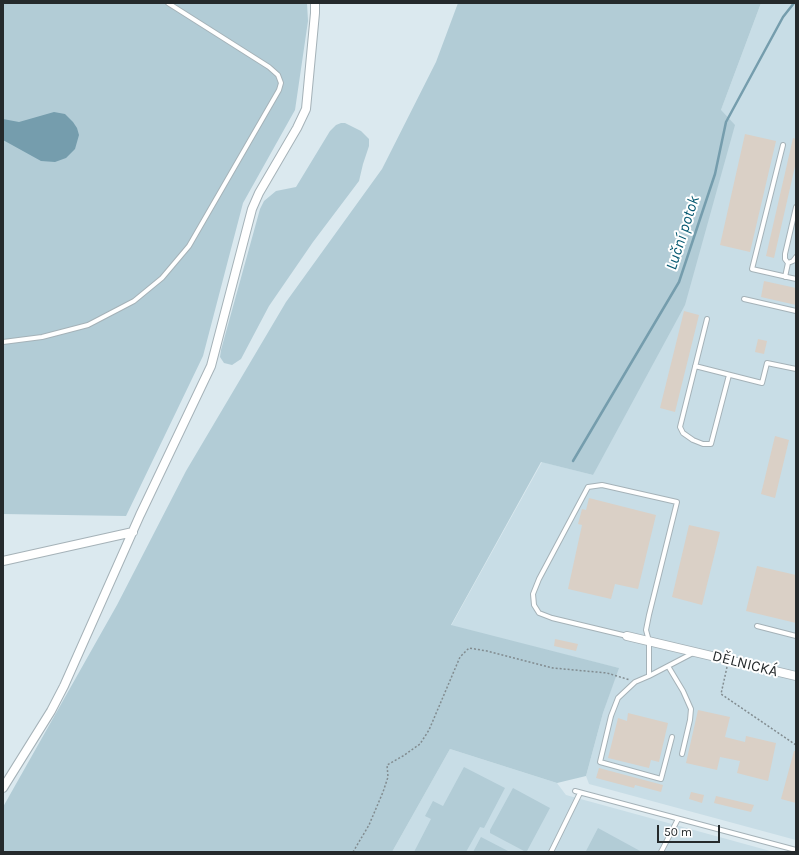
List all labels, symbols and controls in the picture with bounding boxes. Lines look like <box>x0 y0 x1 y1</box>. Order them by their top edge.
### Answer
water label: Luční potok <box>662 193 704 273</box>
street label: DĚLNICKÁ <box>710 647 780 681</box>
scale bar <box>659 817 722 843</box>
text: 50 m <box>664 825 692 839</box>

